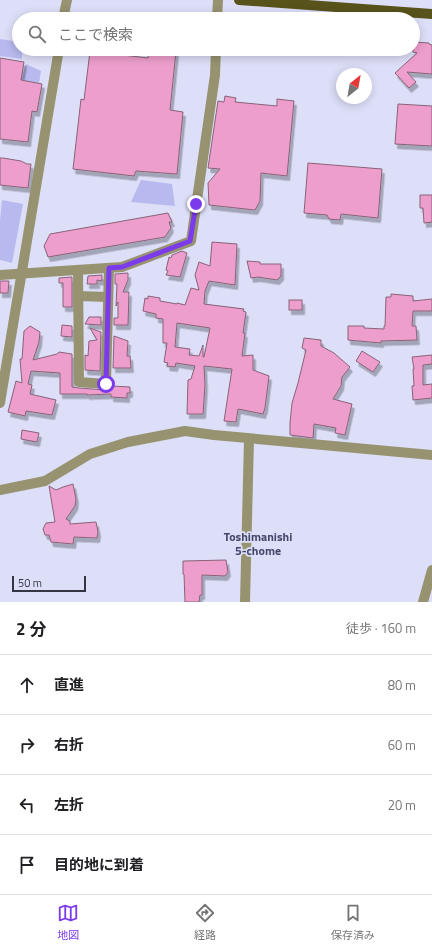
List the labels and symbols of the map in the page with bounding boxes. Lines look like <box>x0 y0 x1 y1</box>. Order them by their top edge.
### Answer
north arrow <box>336 68 372 104</box>
route end <box>187 195 205 213</box>
route start <box>97 375 115 393</box>
district label: Toshimanishi 5-chome <box>224 527 292 560</box>
scale bar <box>12 574 86 593</box>

